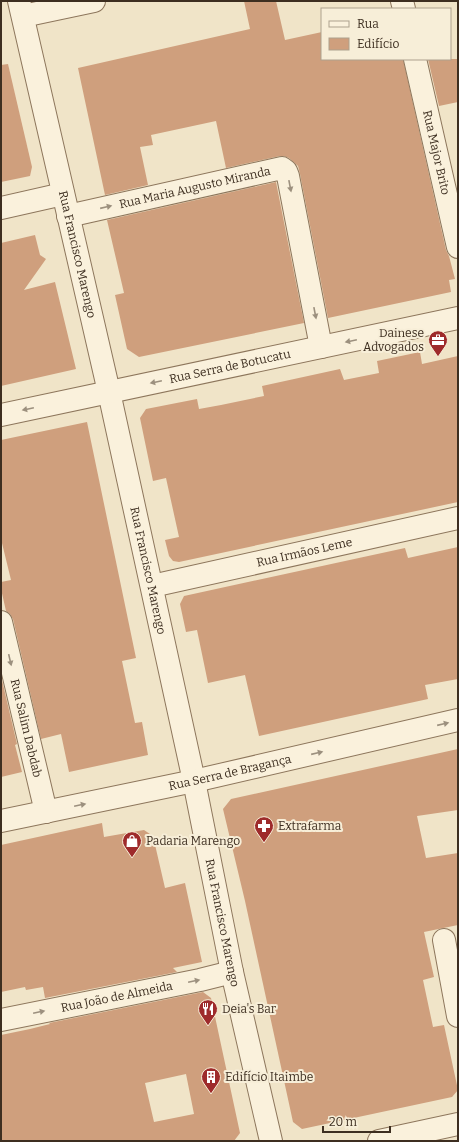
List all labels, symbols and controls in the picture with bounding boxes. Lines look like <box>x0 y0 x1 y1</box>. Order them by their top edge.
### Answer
legend <box>321 8 451 60</box>
text: Rua <box>357 17 379 31</box>
text: Edifício <box>357 37 399 51</box>
street label: Rua Major Brito <box>420 109 453 196</box>
street label: Rua Maria Augusto Miranda <box>118 164 272 211</box>
one-way arrow <box>287 179 293 192</box>
street label: Rua Francisco Marengo <box>56 189 99 319</box>
one-way arrow <box>100 204 112 210</box>
one-way arrow <box>312 307 318 319</box>
place label: Dainese Advogados <box>363 326 424 354</box>
office icon: Dainese Advogados <box>427 329 449 357</box>
one-way arrow <box>345 338 358 344</box>
street label: Rua Serra de Botucatu <box>168 347 292 386</box>
one-way arrow <box>150 380 162 386</box>
one-way arrow <box>22 406 35 412</box>
street label: Rua Francisco Marengo <box>127 505 169 636</box>
street label: Rua Irmãos Leme <box>255 535 353 570</box>
one-way arrow <box>7 654 13 666</box>
street label: Rua Salim Dabdab <box>8 677 45 779</box>
one-way arrow <box>437 720 450 726</box>
one-way arrow <box>311 749 323 755</box>
street label: Rua Serra de Bragança <box>167 752 293 793</box>
one-way arrow <box>74 801 86 807</box>
pharmacy icon: Extrafarma <box>253 815 275 843</box>
place label: Extrafarma <box>278 819 342 833</box>
shop icon: Padaria Marengo <box>121 830 143 858</box>
place label: Padaria Marengo <box>146 834 240 848</box>
street label: Rua Francisco Marengo <box>203 858 242 988</box>
one-way arrow <box>188 977 200 983</box>
street label: Rua João de Almeida <box>60 979 174 1015</box>
restaurant icon: Deia's Bar <box>197 998 219 1026</box>
place label: Deia's Bar <box>222 1002 277 1016</box>
one-way arrow <box>33 1009 45 1015</box>
building icon: Edifício Itaimbe <box>200 1066 222 1094</box>
place label: Edifício Itaimbe <box>225 1070 313 1084</box>
scale bar <box>323 1108 390 1134</box>
text: 20 m <box>329 1115 358 1129</box>

